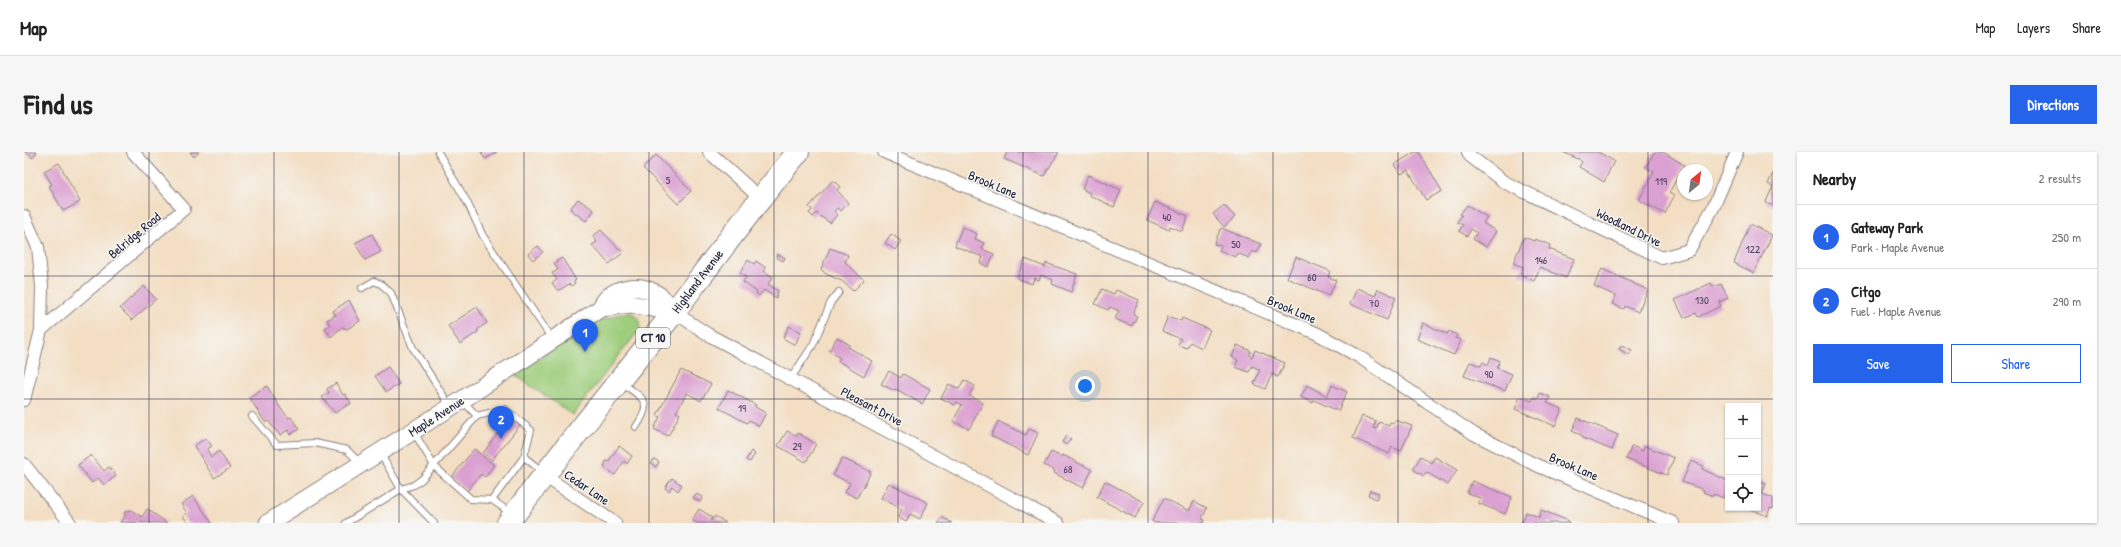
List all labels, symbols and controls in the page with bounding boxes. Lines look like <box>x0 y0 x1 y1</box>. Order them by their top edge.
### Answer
text: Map <box>20 15 47 41</box>
text: Map <box>1975 18 1995 37</box>
text: Layers <box>2017 18 2050 37</box>
text: Share <box>2072 18 2101 37</box>
text: Find us <box>24 85 93 123</box>
button: Directions <box>2010 85 2097 124</box>
north arrow <box>1677 164 1713 200</box>
street label: Brook Lane <box>966 166 1020 202</box>
text: Nearby <box>1813 167 1856 190</box>
text: 2 results <box>2039 169 2081 187</box>
house number: 5 <box>666 173 671 187</box>
house number: 119 <box>1655 174 1667 188</box>
street label: Woodland Drive <box>1593 203 1665 251</box>
street label: Belridge Road <box>104 208 164 262</box>
house number: 40 <box>1162 210 1172 224</box>
text: Gateway Park <box>1851 217 1923 238</box>
text: 1 <box>1824 228 1828 246</box>
text: 250 m <box>2052 228 2081 246</box>
house number: 50 <box>1231 237 1241 251</box>
text: Park · Maple Avenue <box>1851 238 1944 256</box>
house number: 122 <box>1746 242 1760 256</box>
street label: Highland Avenue <box>667 245 727 317</box>
house number: 146 <box>1535 253 1548 267</box>
house number: 60 <box>1307 270 1317 284</box>
text: Citgo <box>1851 281 1880 302</box>
street label: Brook Lane <box>1265 291 1319 327</box>
text: 2 <box>1823 292 1829 310</box>
text: 290 m <box>2052 292 2081 310</box>
house number: 130 <box>1695 293 1709 307</box>
house number: 70 <box>1369 296 1379 310</box>
text: Fuel · Maple Avenue <box>1851 302 1941 320</box>
pin: 1 <box>572 319 598 352</box>
road number: CT 10 <box>636 328 670 348</box>
button: Save <box>1813 344 1943 383</box>
button: Share <box>1951 344 2081 383</box>
house number: 90 <box>1485 367 1494 381</box>
your location <box>1075 376 1095 396</box>
street label: Pleasant Drive <box>838 382 906 430</box>
street label: Maple Avenue <box>405 391 467 441</box>
house number: 19 <box>738 401 746 415</box>
map controls <box>1725 403 1761 511</box>
button: + <box>1725 403 1761 439</box>
pin: 2 <box>488 406 514 439</box>
house number: 29 <box>792 439 802 453</box>
button: − <box>1725 439 1761 475</box>
street label: Brook Lane <box>1547 448 1601 484</box>
house number: 68 <box>1063 462 1073 476</box>
street label: Cedar Lane <box>561 465 613 509</box>
button: locate <box>1725 475 1761 511</box>

